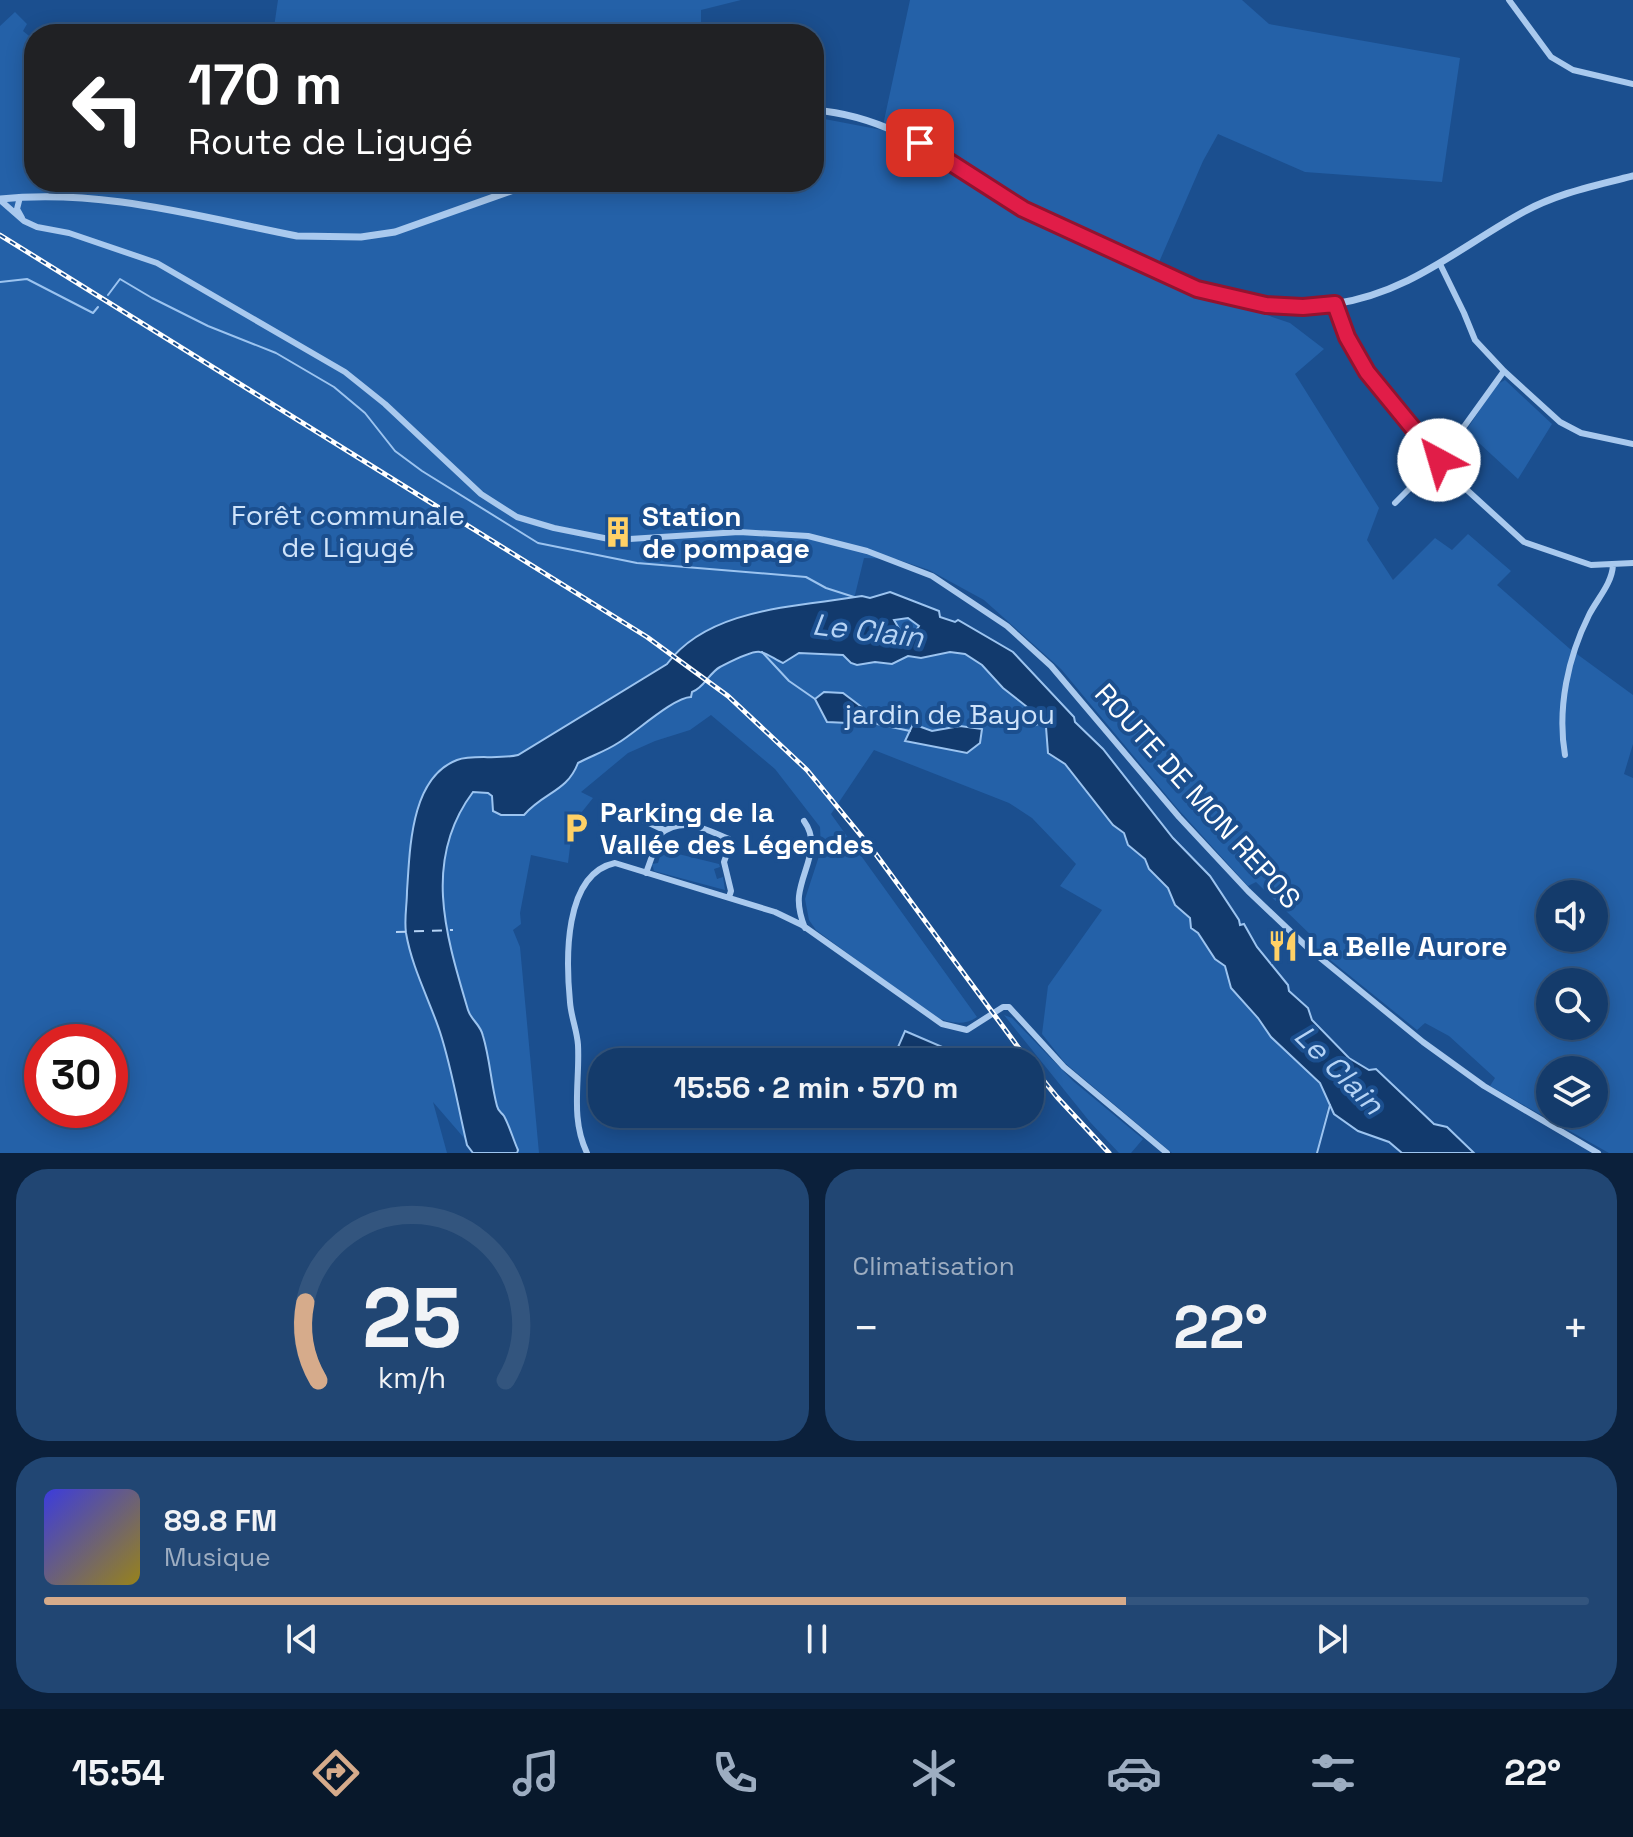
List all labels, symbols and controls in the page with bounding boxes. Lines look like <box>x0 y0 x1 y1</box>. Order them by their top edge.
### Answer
text: 170 m <box>188 49 342 120</box>
icon: left <box>56 56 160 160</box>
pin <box>886 109 954 177</box>
text: Route de Ligugé <box>188 119 473 165</box>
icon: arrive <box>898 121 942 165</box>
position arrow <box>1397 418 1481 502</box>
park label: Forêt communale de Ligugé <box>231 497 465 565</box>
place label: Station de pompage <box>642 498 810 566</box>
building icon: Station de pompage <box>601 515 635 549</box>
water label: Le Clain <box>810 604 926 657</box>
street label: ROUTE DE MON REPOS <box>1087 676 1309 916</box>
park label: jardin de Bayou <box>844 696 1055 732</box>
place label: Parking de la Vallée des Légendes <box>600 794 874 862</box>
parking icon: Parking de la Vallée des Légendes <box>559 811 593 845</box>
map controls <box>1536 880 1608 1128</box>
button: sound <box>1536 880 1608 952</box>
place label: La Belle Aurore <box>1307 928 1508 964</box>
restaurant icon: La Belle Aurore <box>1266 929 1300 963</box>
button: search <box>1536 968 1608 1040</box>
water label: Le Clain <box>1286 1016 1393 1123</box>
speed limit sign: 30 <box>24 1024 128 1128</box>
button: layers <box>1536 1056 1608 1128</box>
text: 15:56 · 2 min · 570 m <box>674 1068 958 1107</box>
text: Climatisation <box>853 1249 1015 1283</box>
text: 25 <box>363 1265 462 1371</box>
text: 22° <box>1173 1289 1268 1366</box>
text: − <box>853 1300 880 1356</box>
text: + <box>1562 1300 1589 1356</box>
text: km/h <box>378 1360 446 1396</box>
text: 89.8 FM <box>164 1501 277 1540</box>
text: Musique <box>164 1540 271 1574</box>
icon: previous <box>280 1617 324 1661</box>
icon: pause <box>795 1617 839 1661</box>
icon: next <box>1310 1617 1354 1661</box>
icon: directions <box>308 1745 364 1801</box>
icon: music <box>508 1745 564 1801</box>
icon: phone <box>707 1745 763 1801</box>
icon: climate <box>906 1745 962 1801</box>
icon: car <box>1106 1745 1162 1801</box>
icon: filters <box>1305 1745 1361 1801</box>
text: 15:54 <box>72 1750 165 1796</box>
text: 22° <box>1504 1750 1561 1796</box>

